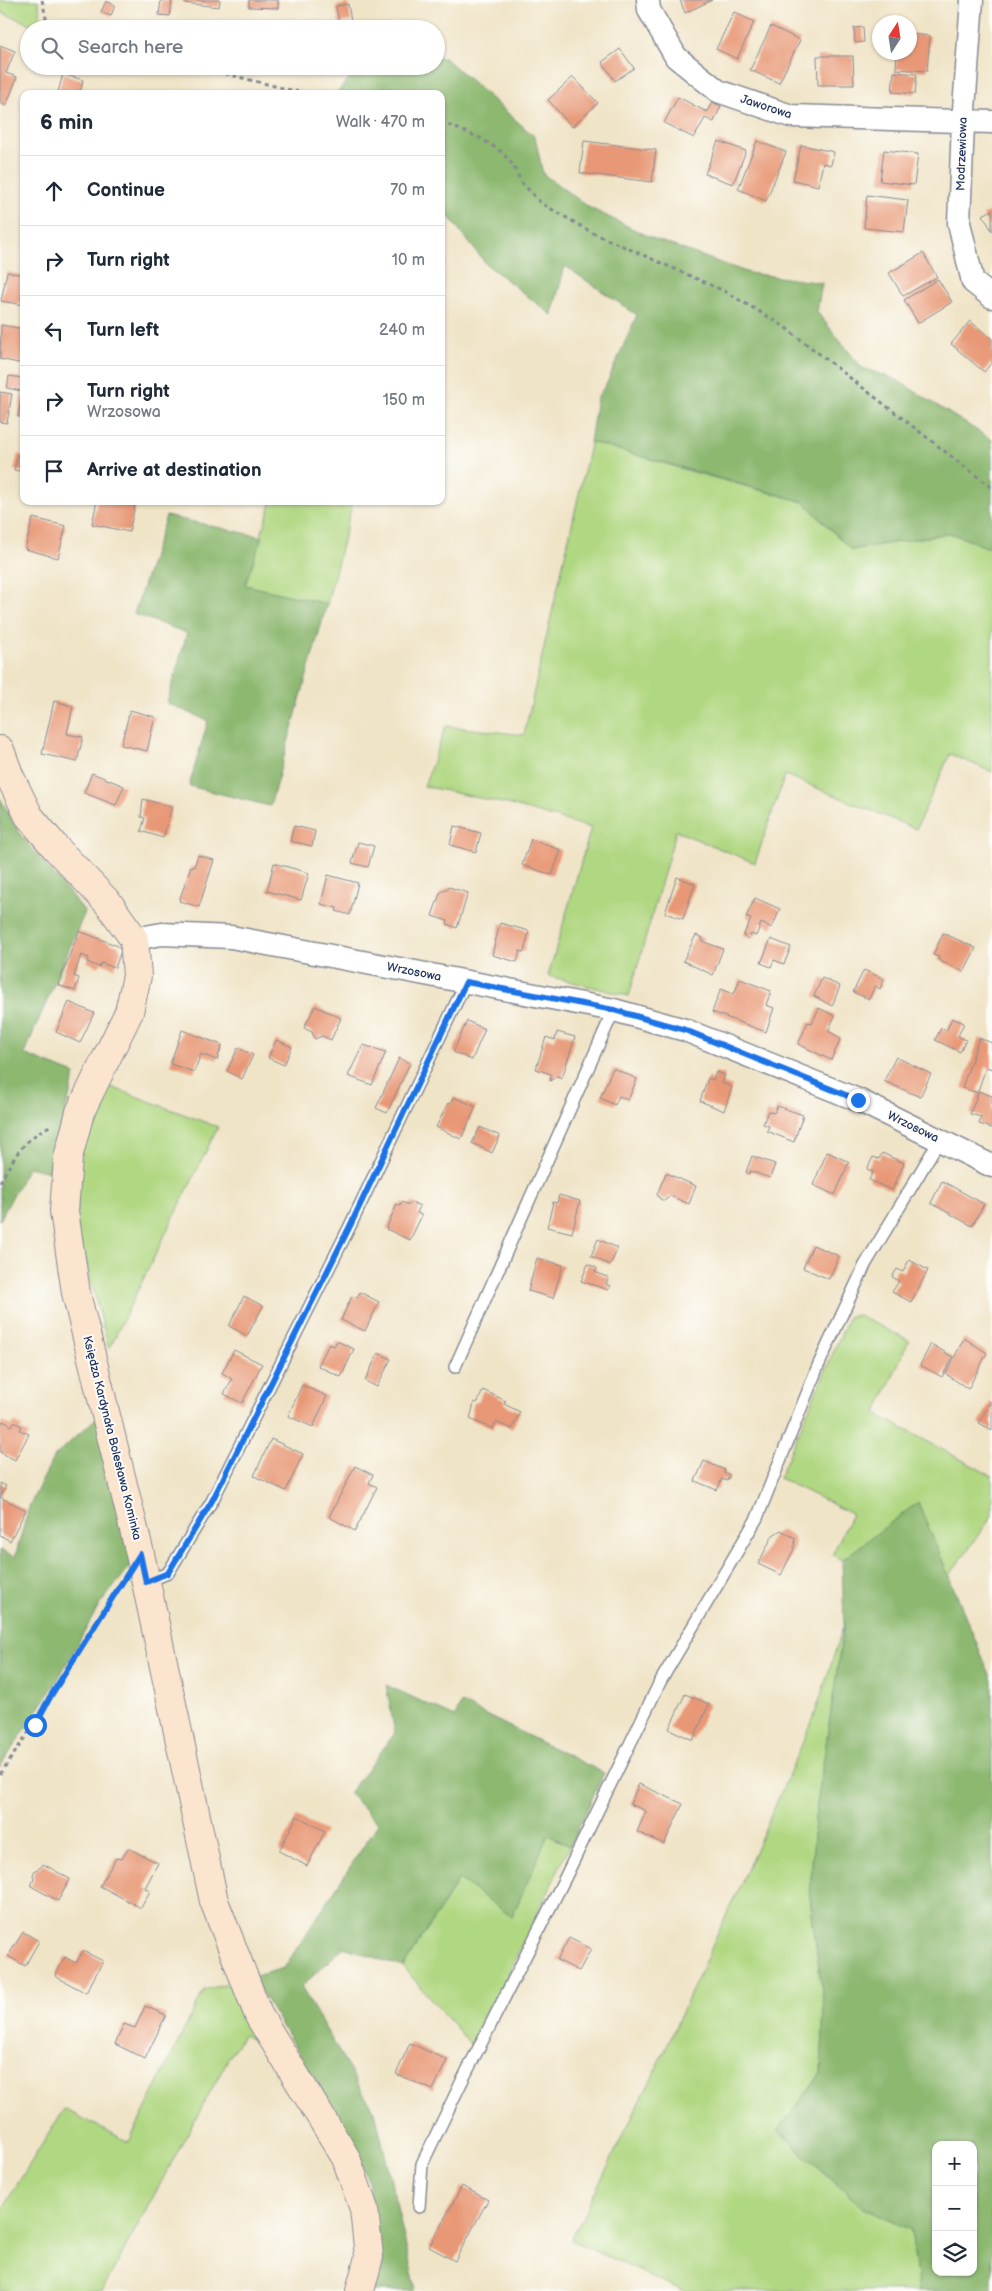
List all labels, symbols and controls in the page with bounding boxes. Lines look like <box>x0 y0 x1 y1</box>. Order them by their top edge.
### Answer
north arrow <box>872 15 917 60</box>
search box <box>20 20 445 75</box>
icon: search <box>38 34 66 62</box>
text: Search here <box>78 36 183 59</box>
street label: Jaworowa <box>738 92 794 122</box>
text: 6 min <box>40 110 93 135</box>
text: Walk · 470 m <box>336 113 425 132</box>
street label: Modrzewiowa <box>953 117 971 191</box>
icon: ahead <box>40 177 68 205</box>
text: Continue <box>87 179 165 202</box>
text: 70 m <box>390 181 425 200</box>
icon: right <box>40 247 68 275</box>
text: Turn right <box>87 249 170 272</box>
text: 10 m <box>392 251 425 270</box>
icon: left <box>40 317 68 345</box>
text: Turn left <box>87 319 159 342</box>
text: 240 m <box>379 321 425 340</box>
text: Turn right <box>87 380 170 403</box>
icon: right <box>40 387 68 415</box>
text: 150 m <box>383 391 425 410</box>
text: Wrzosowa <box>87 403 161 422</box>
icon: arrive <box>40 457 68 485</box>
text: Arrive at destination <box>87 459 262 482</box>
street label: Wrzosowa <box>385 959 443 985</box>
route end <box>847 1089 870 1112</box>
street label: Wrzosowa <box>885 1108 941 1146</box>
street label: Księdza Kardynała Bolesława Kominka <box>79 1334 145 1542</box>
route start <box>24 1714 47 1737</box>
map controls <box>932 2141 977 2276</box>
button: + <box>932 2141 977 2186</box>
button: − <box>932 2186 977 2231</box>
button: layers <box>932 2231 977 2276</box>

